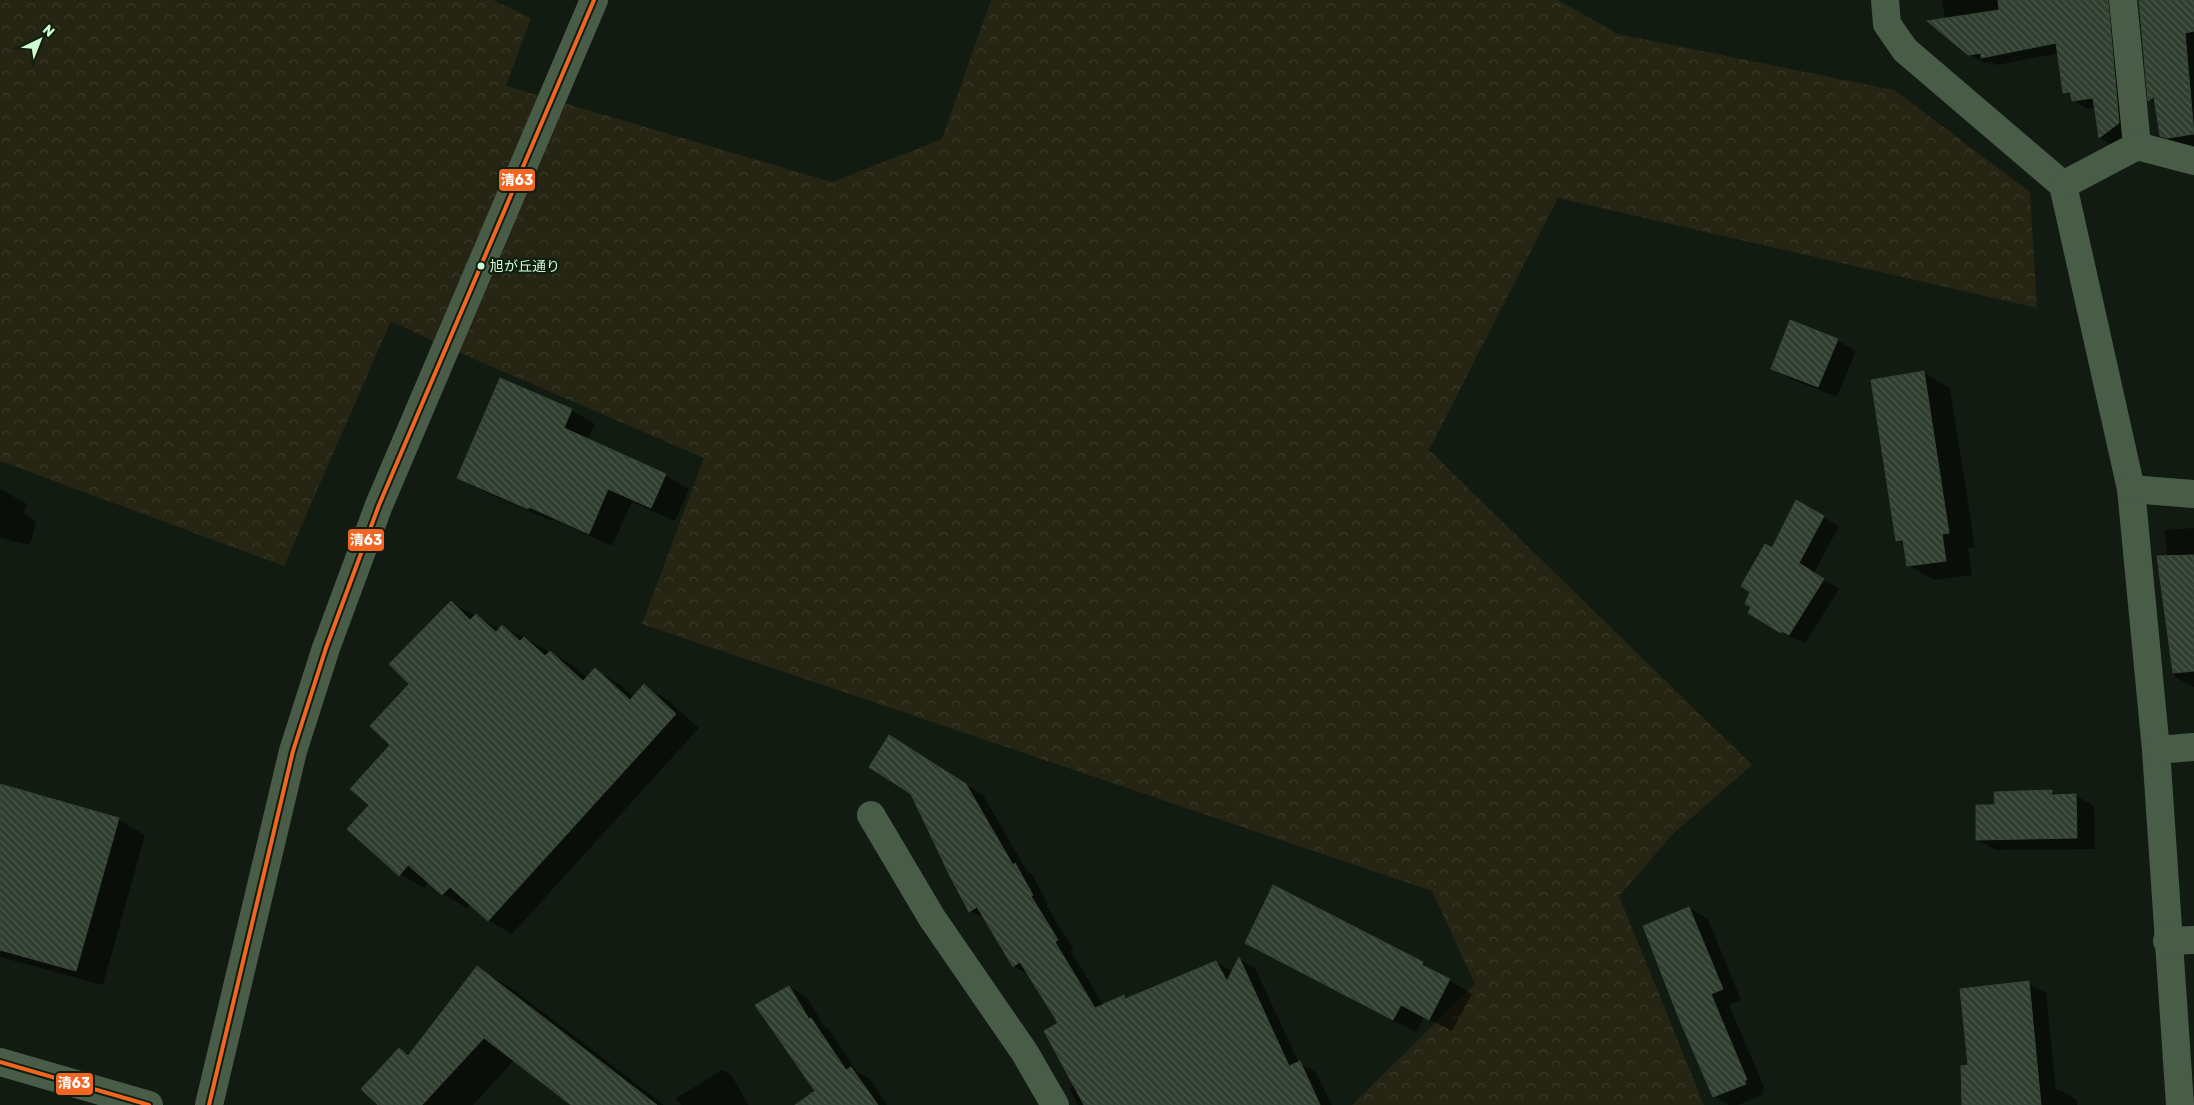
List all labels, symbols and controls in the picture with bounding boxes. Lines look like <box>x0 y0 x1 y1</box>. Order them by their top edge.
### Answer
north arrow <box>15 15 65 65</box>
text: N <box>39 21 58 41</box>
line badge: 清63 <box>498 168 536 192</box>
text: 清63 <box>501 172 533 189</box>
place label: 旭が丘通り <box>490 258 560 275</box>
marker: 旭が丘通り <box>476 261 486 271</box>
line badge: 清63 <box>347 528 385 552</box>
text: 清63 <box>350 532 382 549</box>
line badge: 清63 <box>55 1072 94 1096</box>
text: 清63 <box>58 1075 90 1092</box>

